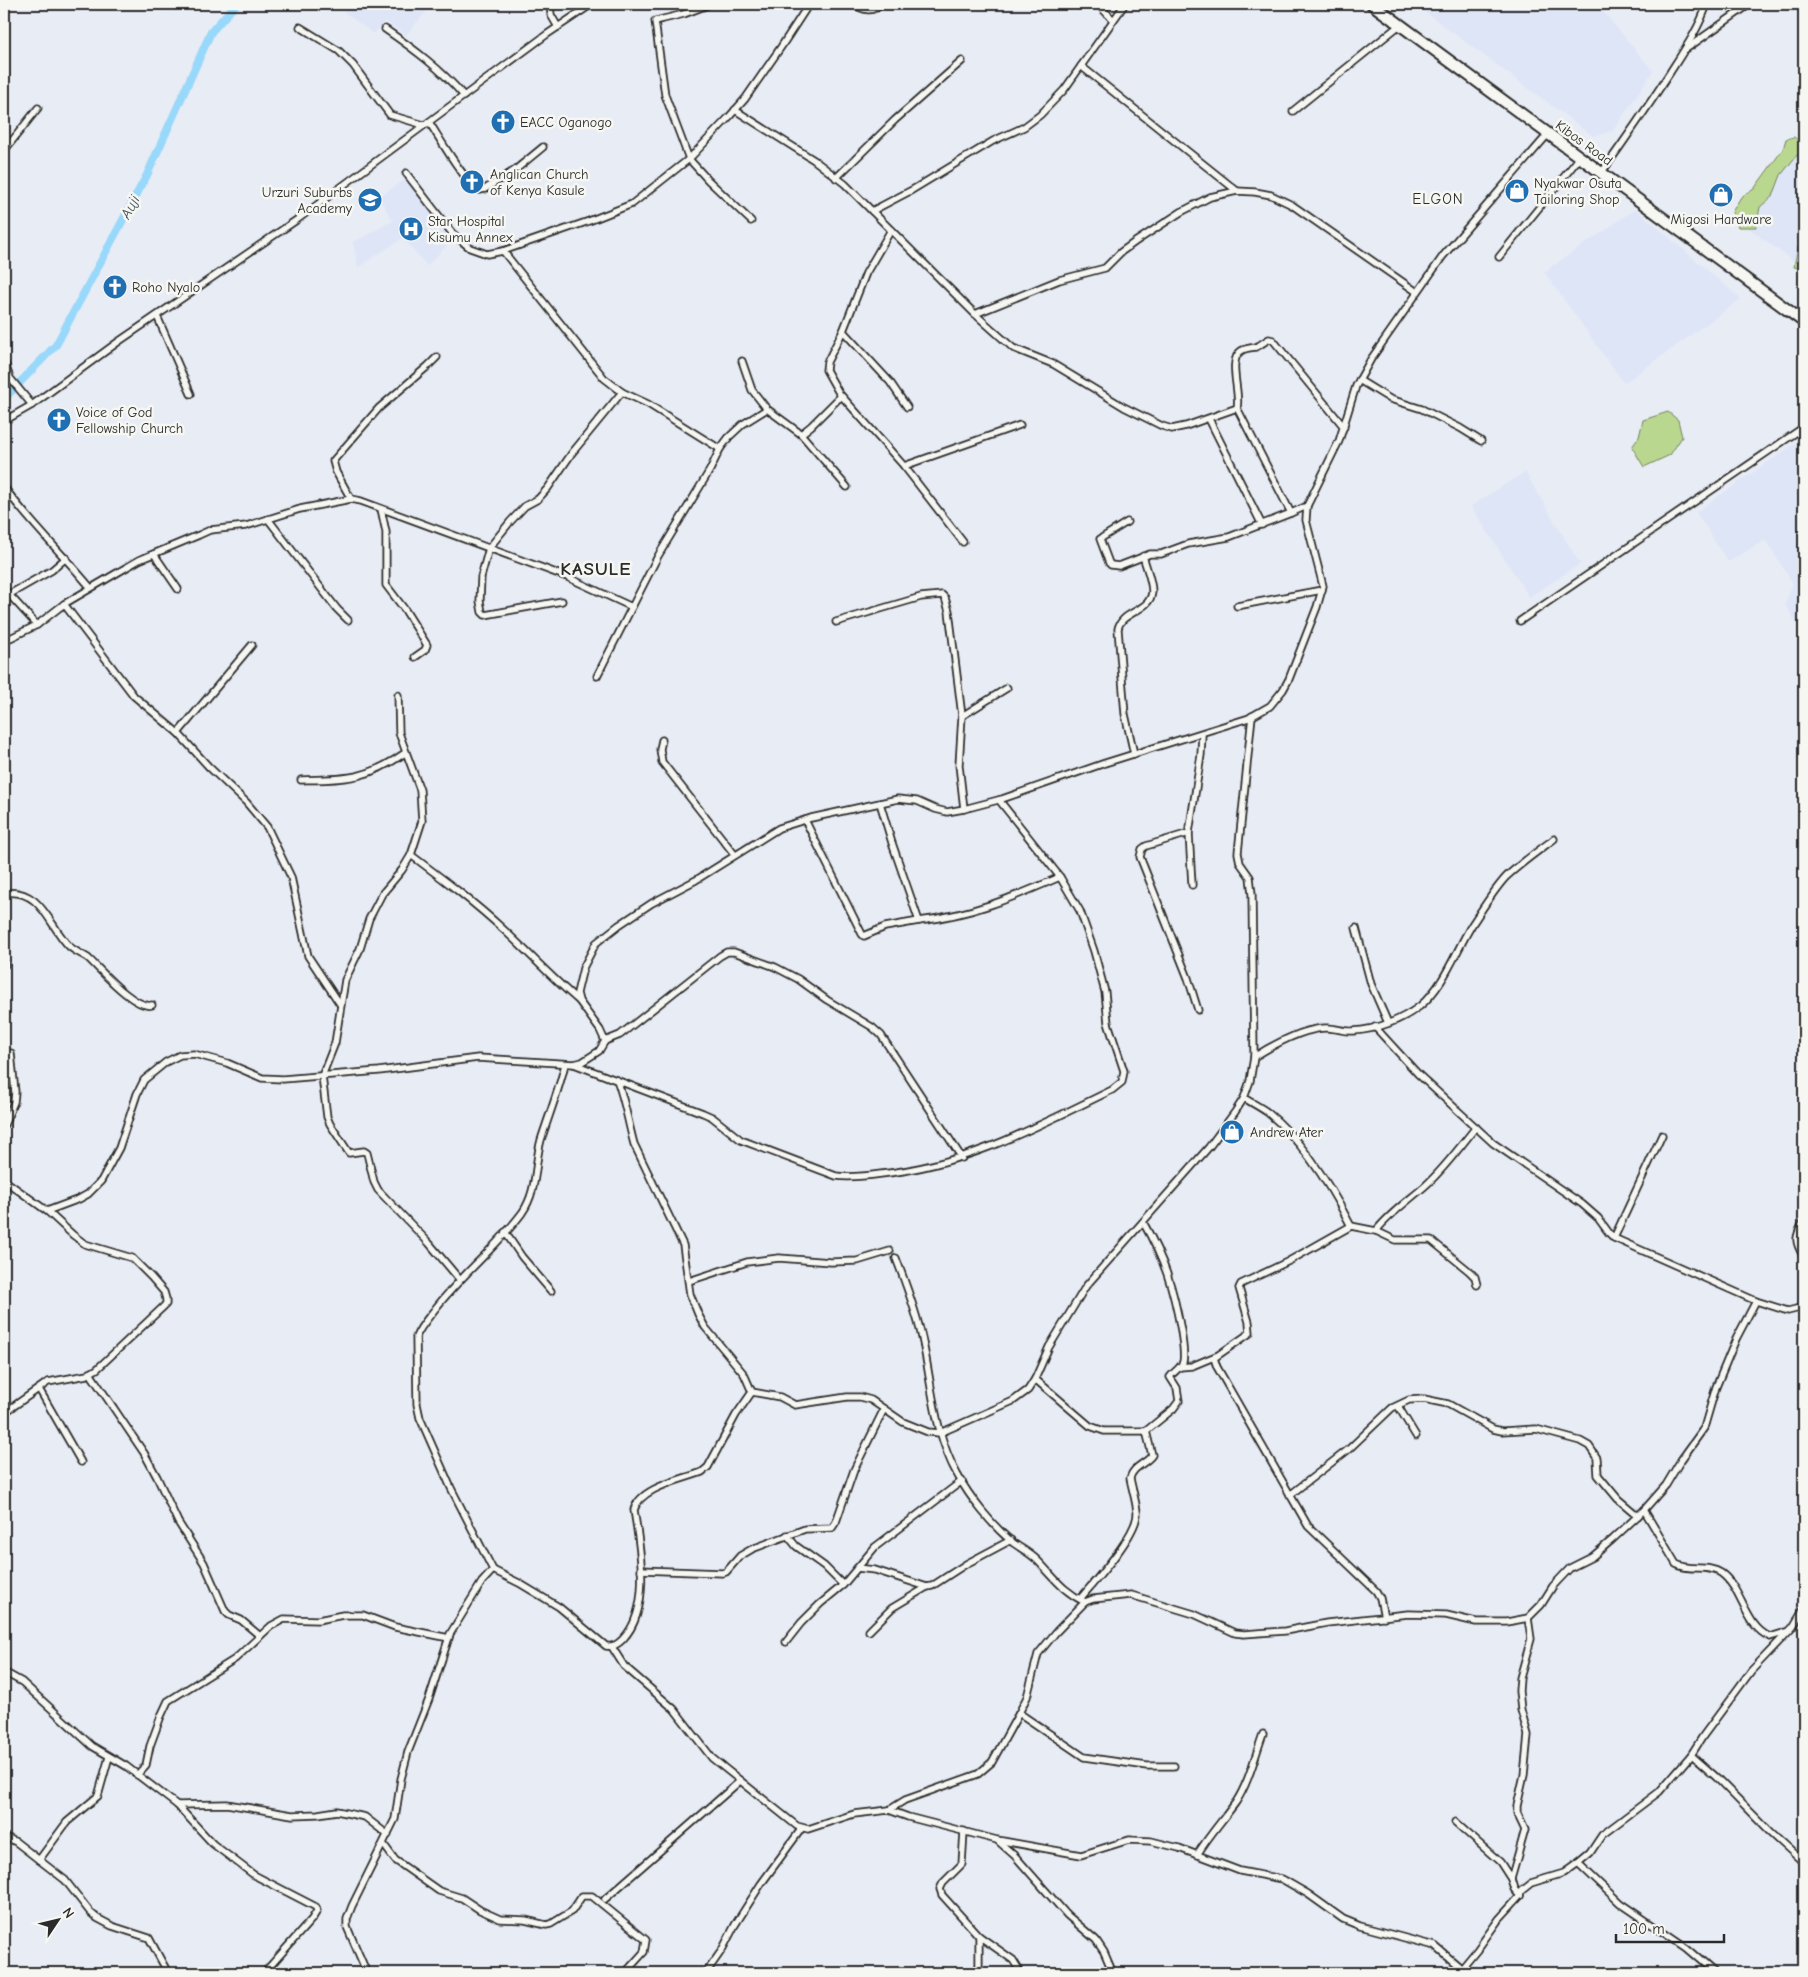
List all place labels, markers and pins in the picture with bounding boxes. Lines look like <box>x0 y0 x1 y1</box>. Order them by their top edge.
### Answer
church icon: EACC Oganogo <box>490 109 516 135</box>
place label: EACC Oganogo <box>520 114 612 131</box>
place label: Anglican Church of Kenya Kasule <box>490 166 589 199</box>
church icon: Anglican Church of Kenya Kasule <box>459 169 485 195</box>
place label: Nyakwar Osuta Tailoring Shop <box>1534 175 1622 208</box>
shop icon: Nyakwar Osuta Tailoring Shop <box>1504 178 1530 204</box>
shop icon: Migosi Hardware <box>1708 182 1734 208</box>
place label: Urzuri Suburbs Academy <box>262 184 353 217</box>
school or university icon: Urzuri Suburbs Academy <box>357 187 383 213</box>
place label: Migosi Hardware <box>1671 211 1771 228</box>
place label: Star Hospital Kisumu Annex <box>428 213 513 246</box>
hospital icon: Star Hospital Kisumu Annex <box>398 216 424 242</box>
church icon: Roho Nyalo <box>102 274 128 300</box>
place label: Roho Nyalo <box>132 279 200 296</box>
place label: Voice of God Fellowship Church <box>76 404 183 437</box>
church icon: Voice of God Fellowship Church <box>46 407 72 433</box>
shop icon: Andrew Ater <box>1219 1119 1245 1145</box>
place label: Andrew Ater <box>1250 1124 1323 1141</box>

